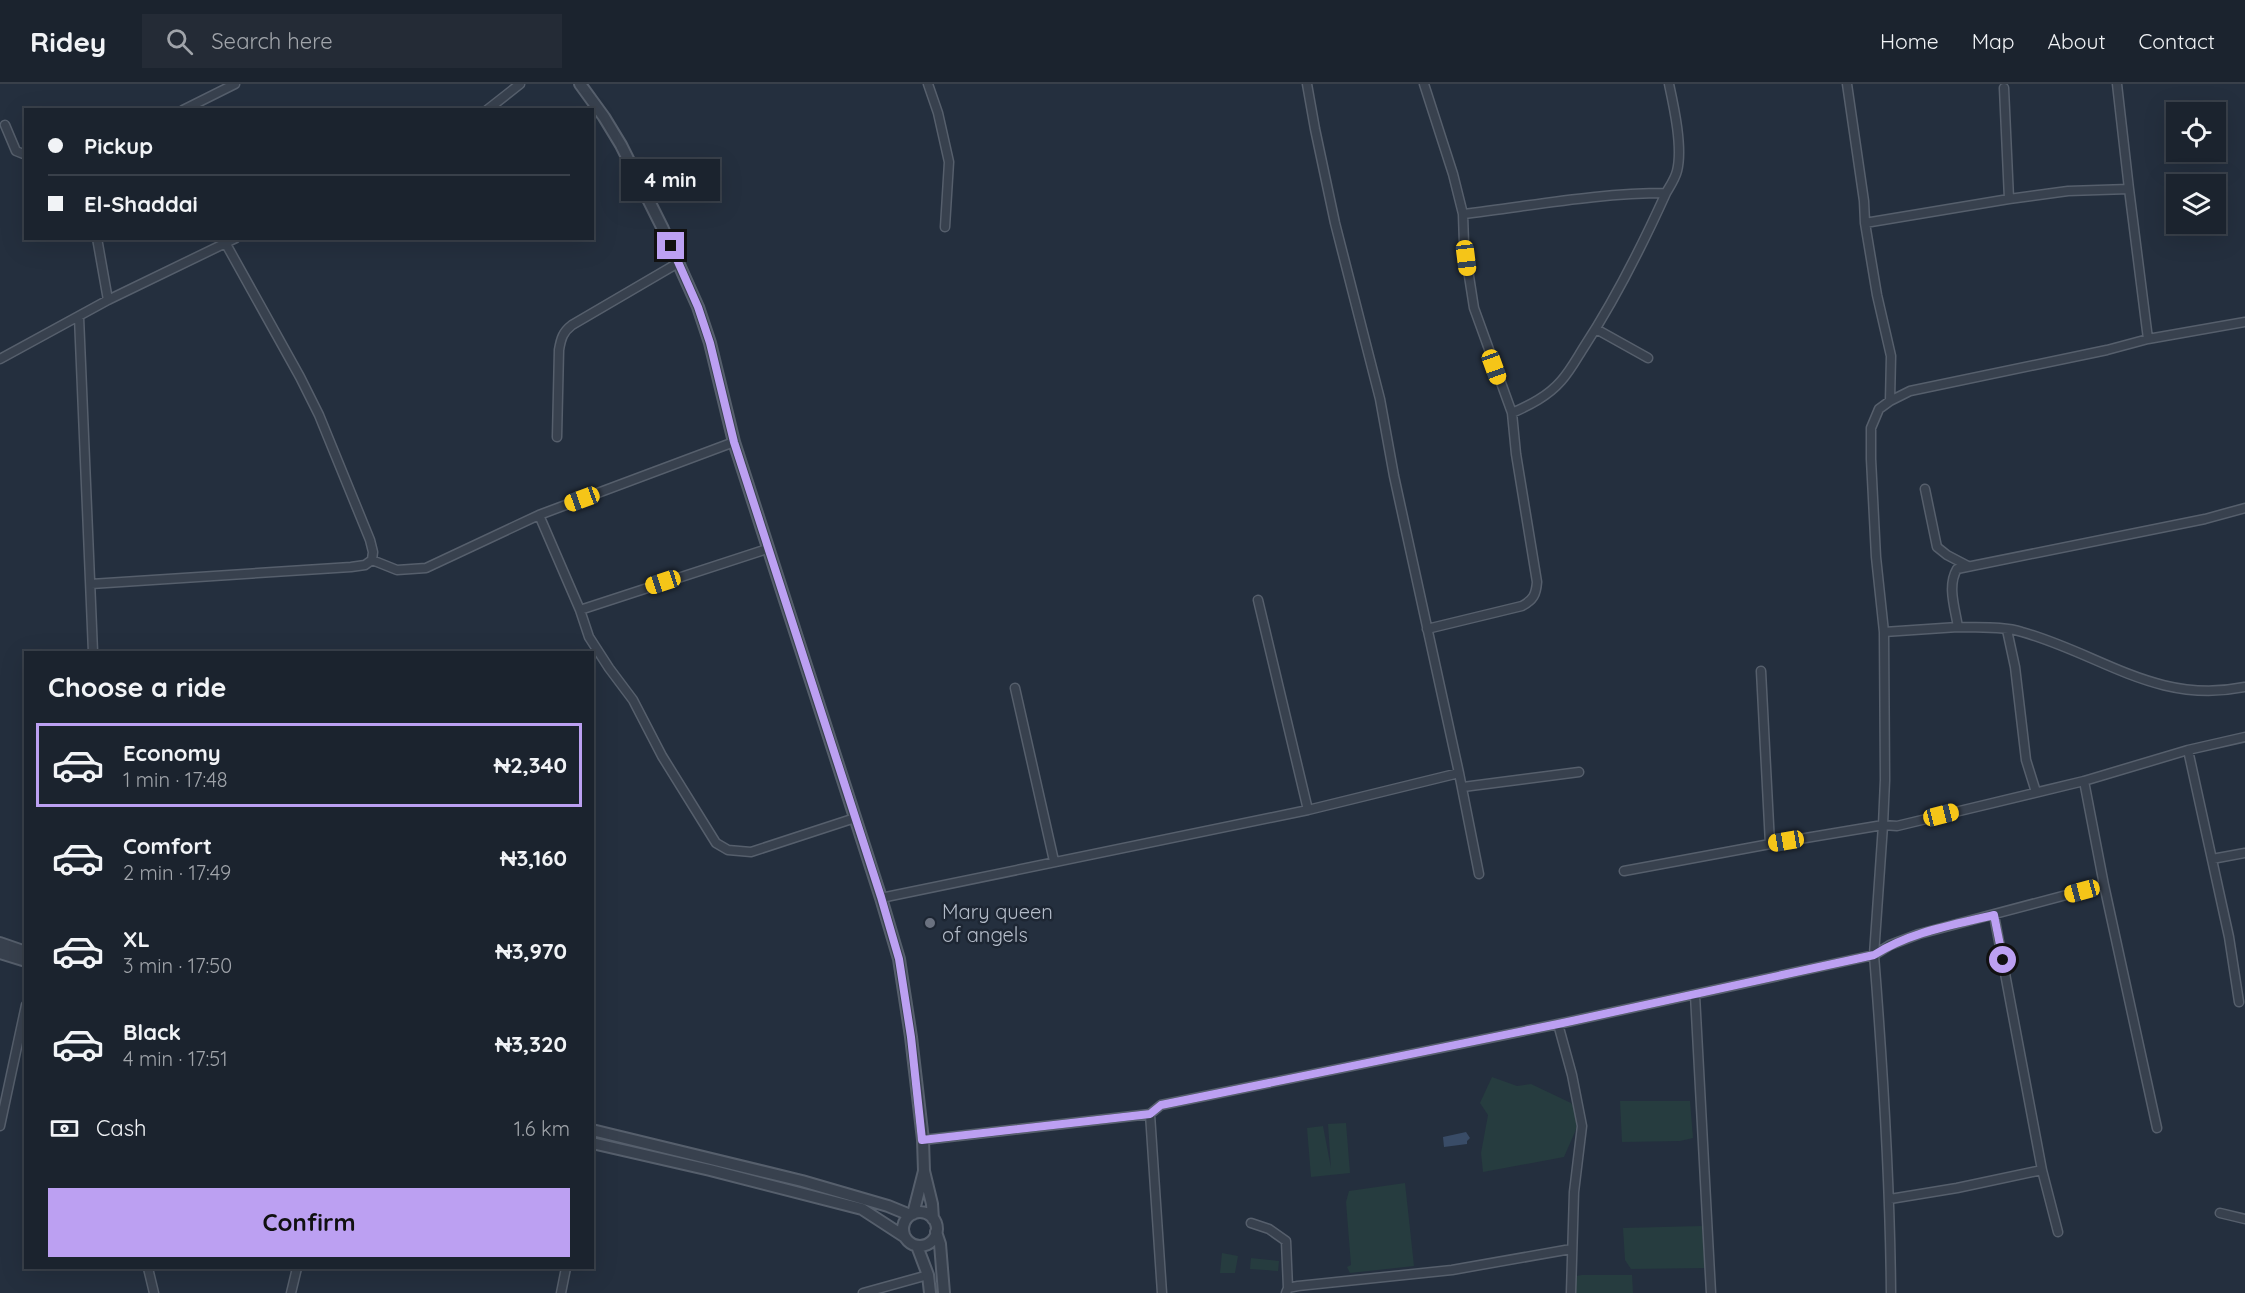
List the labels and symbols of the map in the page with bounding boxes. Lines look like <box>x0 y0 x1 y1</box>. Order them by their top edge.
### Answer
callout: 4 min <box>622 159 720 201</box>
route end <box>657 232 684 259</box>
car <box>1455 239 1477 277</box>
car <box>1479 347 1509 387</box>
car <box>562 484 602 514</box>
car <box>643 568 683 596</box>
car <box>1921 802 1961 828</box>
car <box>1767 829 1805 853</box>
car <box>2062 878 2102 904</box>
place label: Mary queen of angels <box>942 899 1053 947</box>
marker: Mary queen of angels <box>923 916 937 930</box>
route start <box>1989 946 2016 973</box>

